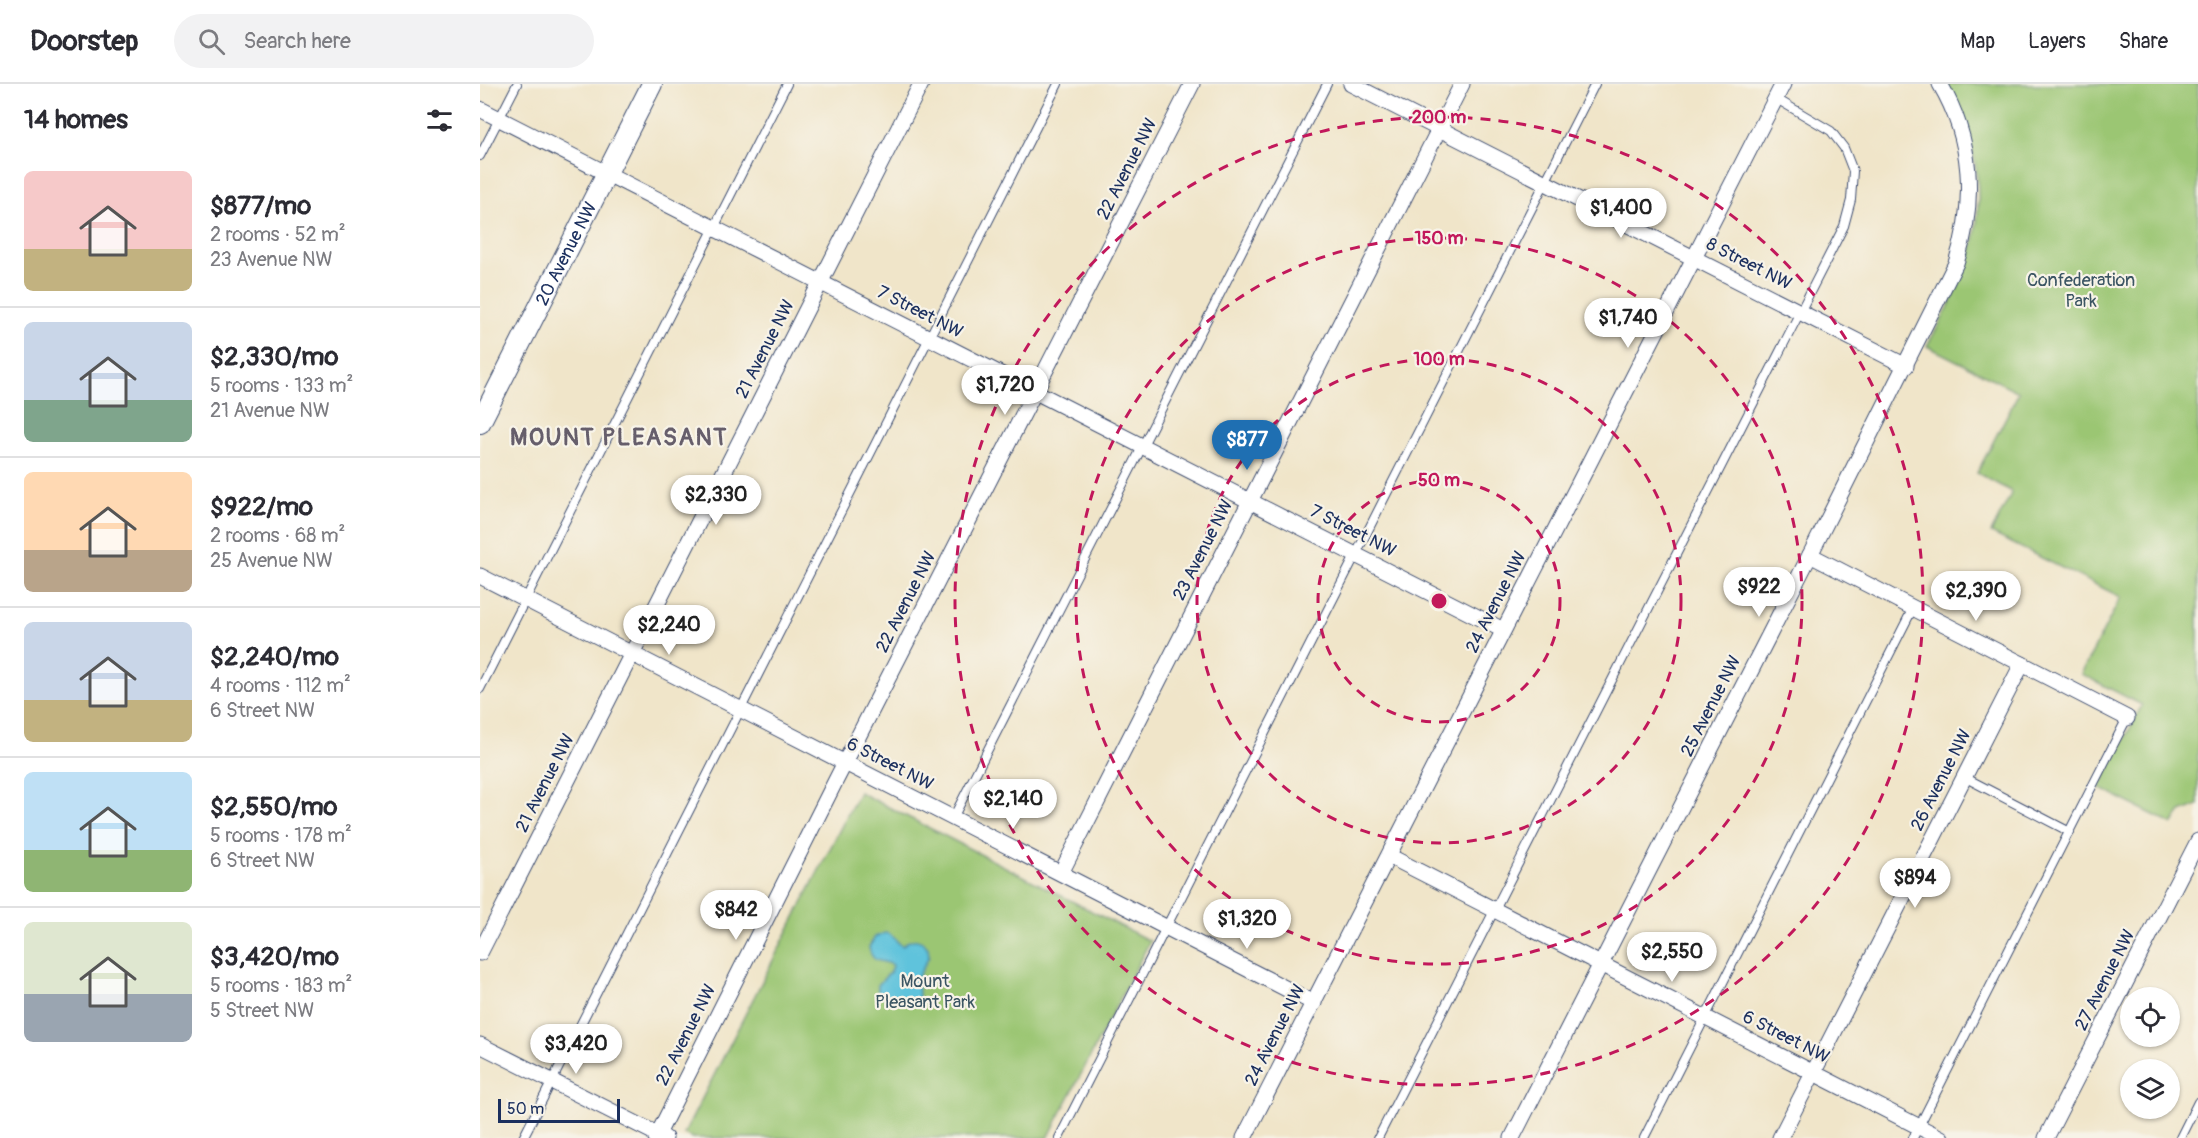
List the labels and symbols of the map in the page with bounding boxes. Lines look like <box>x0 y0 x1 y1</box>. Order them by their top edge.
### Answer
text: 200 m <box>1412 106 1466 129</box>
street label: 22 Avenue NW <box>1092 114 1162 224</box>
pin: $1,400 <box>1572 188 1670 239</box>
street label: 20 Avenue NW <box>530 198 602 309</box>
text: 150 m <box>1415 227 1464 250</box>
street label: 8 Street NW <box>1702 233 1796 295</box>
park label: Confederation Park <box>2027 269 2135 313</box>
street label: 7 Street NW <box>873 280 967 344</box>
street label: 21 Avenue NW <box>730 296 800 402</box>
pin: $1,740 <box>1579 298 1677 349</box>
text: 100 m <box>1413 348 1465 371</box>
pin: $1,720 <box>956 365 1054 416</box>
pin: $877 <box>1211 420 1283 471</box>
district label: MOUNT PLEASANT <box>510 423 728 452</box>
text: 50 m <box>1418 469 1460 492</box>
pin: $2,330 <box>667 475 765 526</box>
street label: 23 Avenue NW <box>1168 496 1238 604</box>
street label: 7 Street NW <box>1306 499 1400 563</box>
street label: 22 Avenue NW <box>871 547 941 657</box>
street label: 24 Avenue NW <box>1461 547 1531 657</box>
pin: $922 <box>1723 567 1795 618</box>
pin: $2,390 <box>1927 571 2025 622</box>
centre of rings <box>1429 591 1449 611</box>
pin: $2,240 <box>620 605 718 656</box>
street label: 25 Avenue NW <box>1676 652 1746 760</box>
street label: 26 Avenue NW <box>1906 725 1976 835</box>
street label: 21 Avenue NW <box>510 730 580 836</box>
street label: 6 Street NW <box>843 732 937 796</box>
pin: $2,140 <box>964 779 1062 830</box>
pin: $894 <box>1879 858 1951 909</box>
pin: $842 <box>700 890 772 941</box>
pin: $1,320 <box>1198 899 1296 950</box>
street label: 27 Avenue NW <box>2070 926 2140 1034</box>
pin: $2,550 <box>1623 932 1721 983</box>
park label: Mount Pleasant Park <box>875 970 976 1014</box>
street label: 22 Avenue NW <box>651 980 721 1090</box>
street label: 24 Avenue NW <box>1240 980 1310 1090</box>
street label: 6 Street NW <box>1739 1005 1833 1069</box>
pin: $3,420 <box>527 1024 625 1075</box>
scale bar <box>498 1096 620 1124</box>

